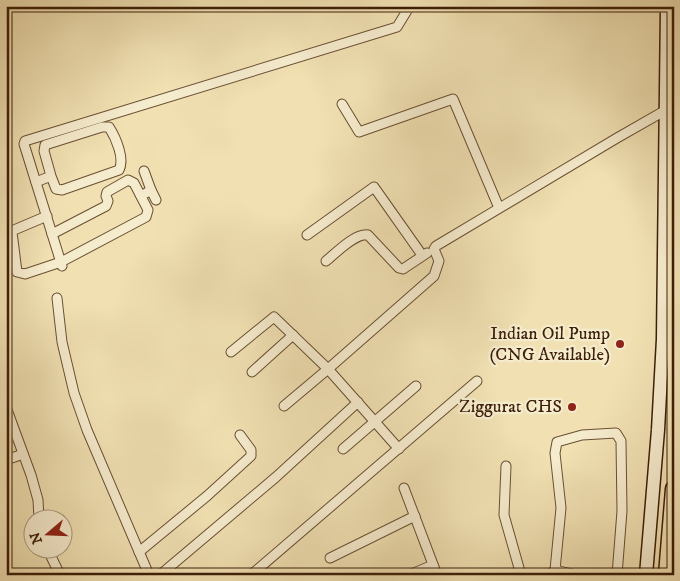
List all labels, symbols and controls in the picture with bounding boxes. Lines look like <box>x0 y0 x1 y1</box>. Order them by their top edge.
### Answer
place label: Indian Oil Pump (CNG Available) <box>490 323 610 366</box>
marker: Indian Oil Pump (CNG Available) <box>614 338 626 350</box>
place label: Ziggurat CHS <box>459 396 562 418</box>
marker: Ziggurat CHS <box>566 401 578 413</box>
north arrow <box>22 508 72 558</box>
text: N <box>26 529 47 546</box>

